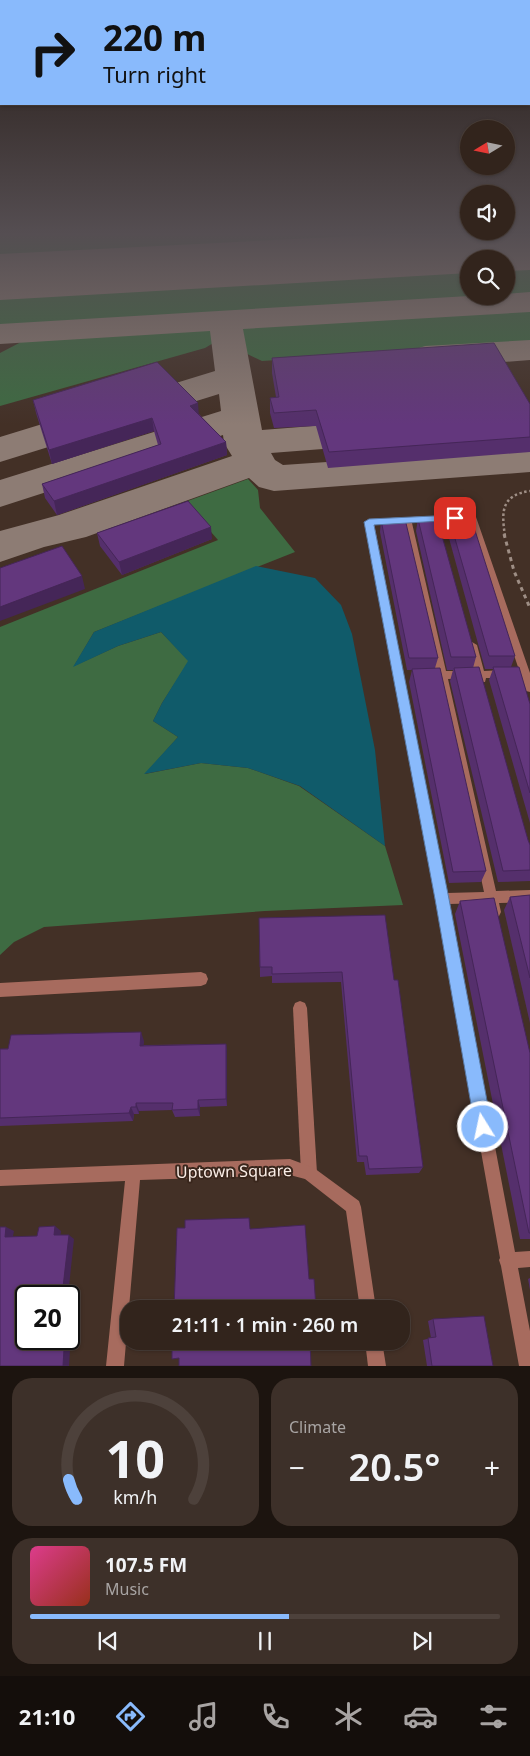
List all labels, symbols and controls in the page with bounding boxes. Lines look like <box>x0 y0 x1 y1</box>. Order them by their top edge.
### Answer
text: 220 m <box>103 14 206 61</box>
icon: right <box>20 20 85 85</box>
text: Turn right <box>103 59 206 89</box>
north arrow <box>460 120 515 175</box>
map controls <box>460 120 515 305</box>
button: sound <box>460 185 515 240</box>
button: search <box>460 250 515 305</box>
pin <box>434 497 476 539</box>
icon: arrive <box>441 504 469 532</box>
position arrow <box>456 1100 508 1152</box>
street label: Uptown Square <box>176 1159 292 1183</box>
speed limit sign: 20 <box>15 1285 80 1350</box>
text: 21:11 · 1 min · 260 m <box>172 1312 358 1338</box>
text: Climate <box>289 1416 346 1438</box>
text: 10 <box>106 1422 165 1493</box>
text: 20.5° <box>349 1440 440 1492</box>
text: − <box>289 1448 305 1486</box>
text: + <box>484 1448 500 1486</box>
text: km/h <box>114 1485 157 1509</box>
text: 107.5 FM <box>105 1552 187 1578</box>
text: Music <box>105 1578 149 1600</box>
icon: previous <box>94 1627 122 1655</box>
icon: pause <box>251 1627 279 1655</box>
icon: next <box>408 1627 436 1655</box>
icon: directions <box>113 1699 148 1734</box>
icon: music <box>186 1699 221 1734</box>
icon: phone <box>258 1699 293 1734</box>
icon: climate <box>331 1699 366 1734</box>
icon: car <box>403 1699 438 1734</box>
icon: filters <box>476 1699 511 1734</box>
text: 21:10 <box>19 1701 75 1731</box>

